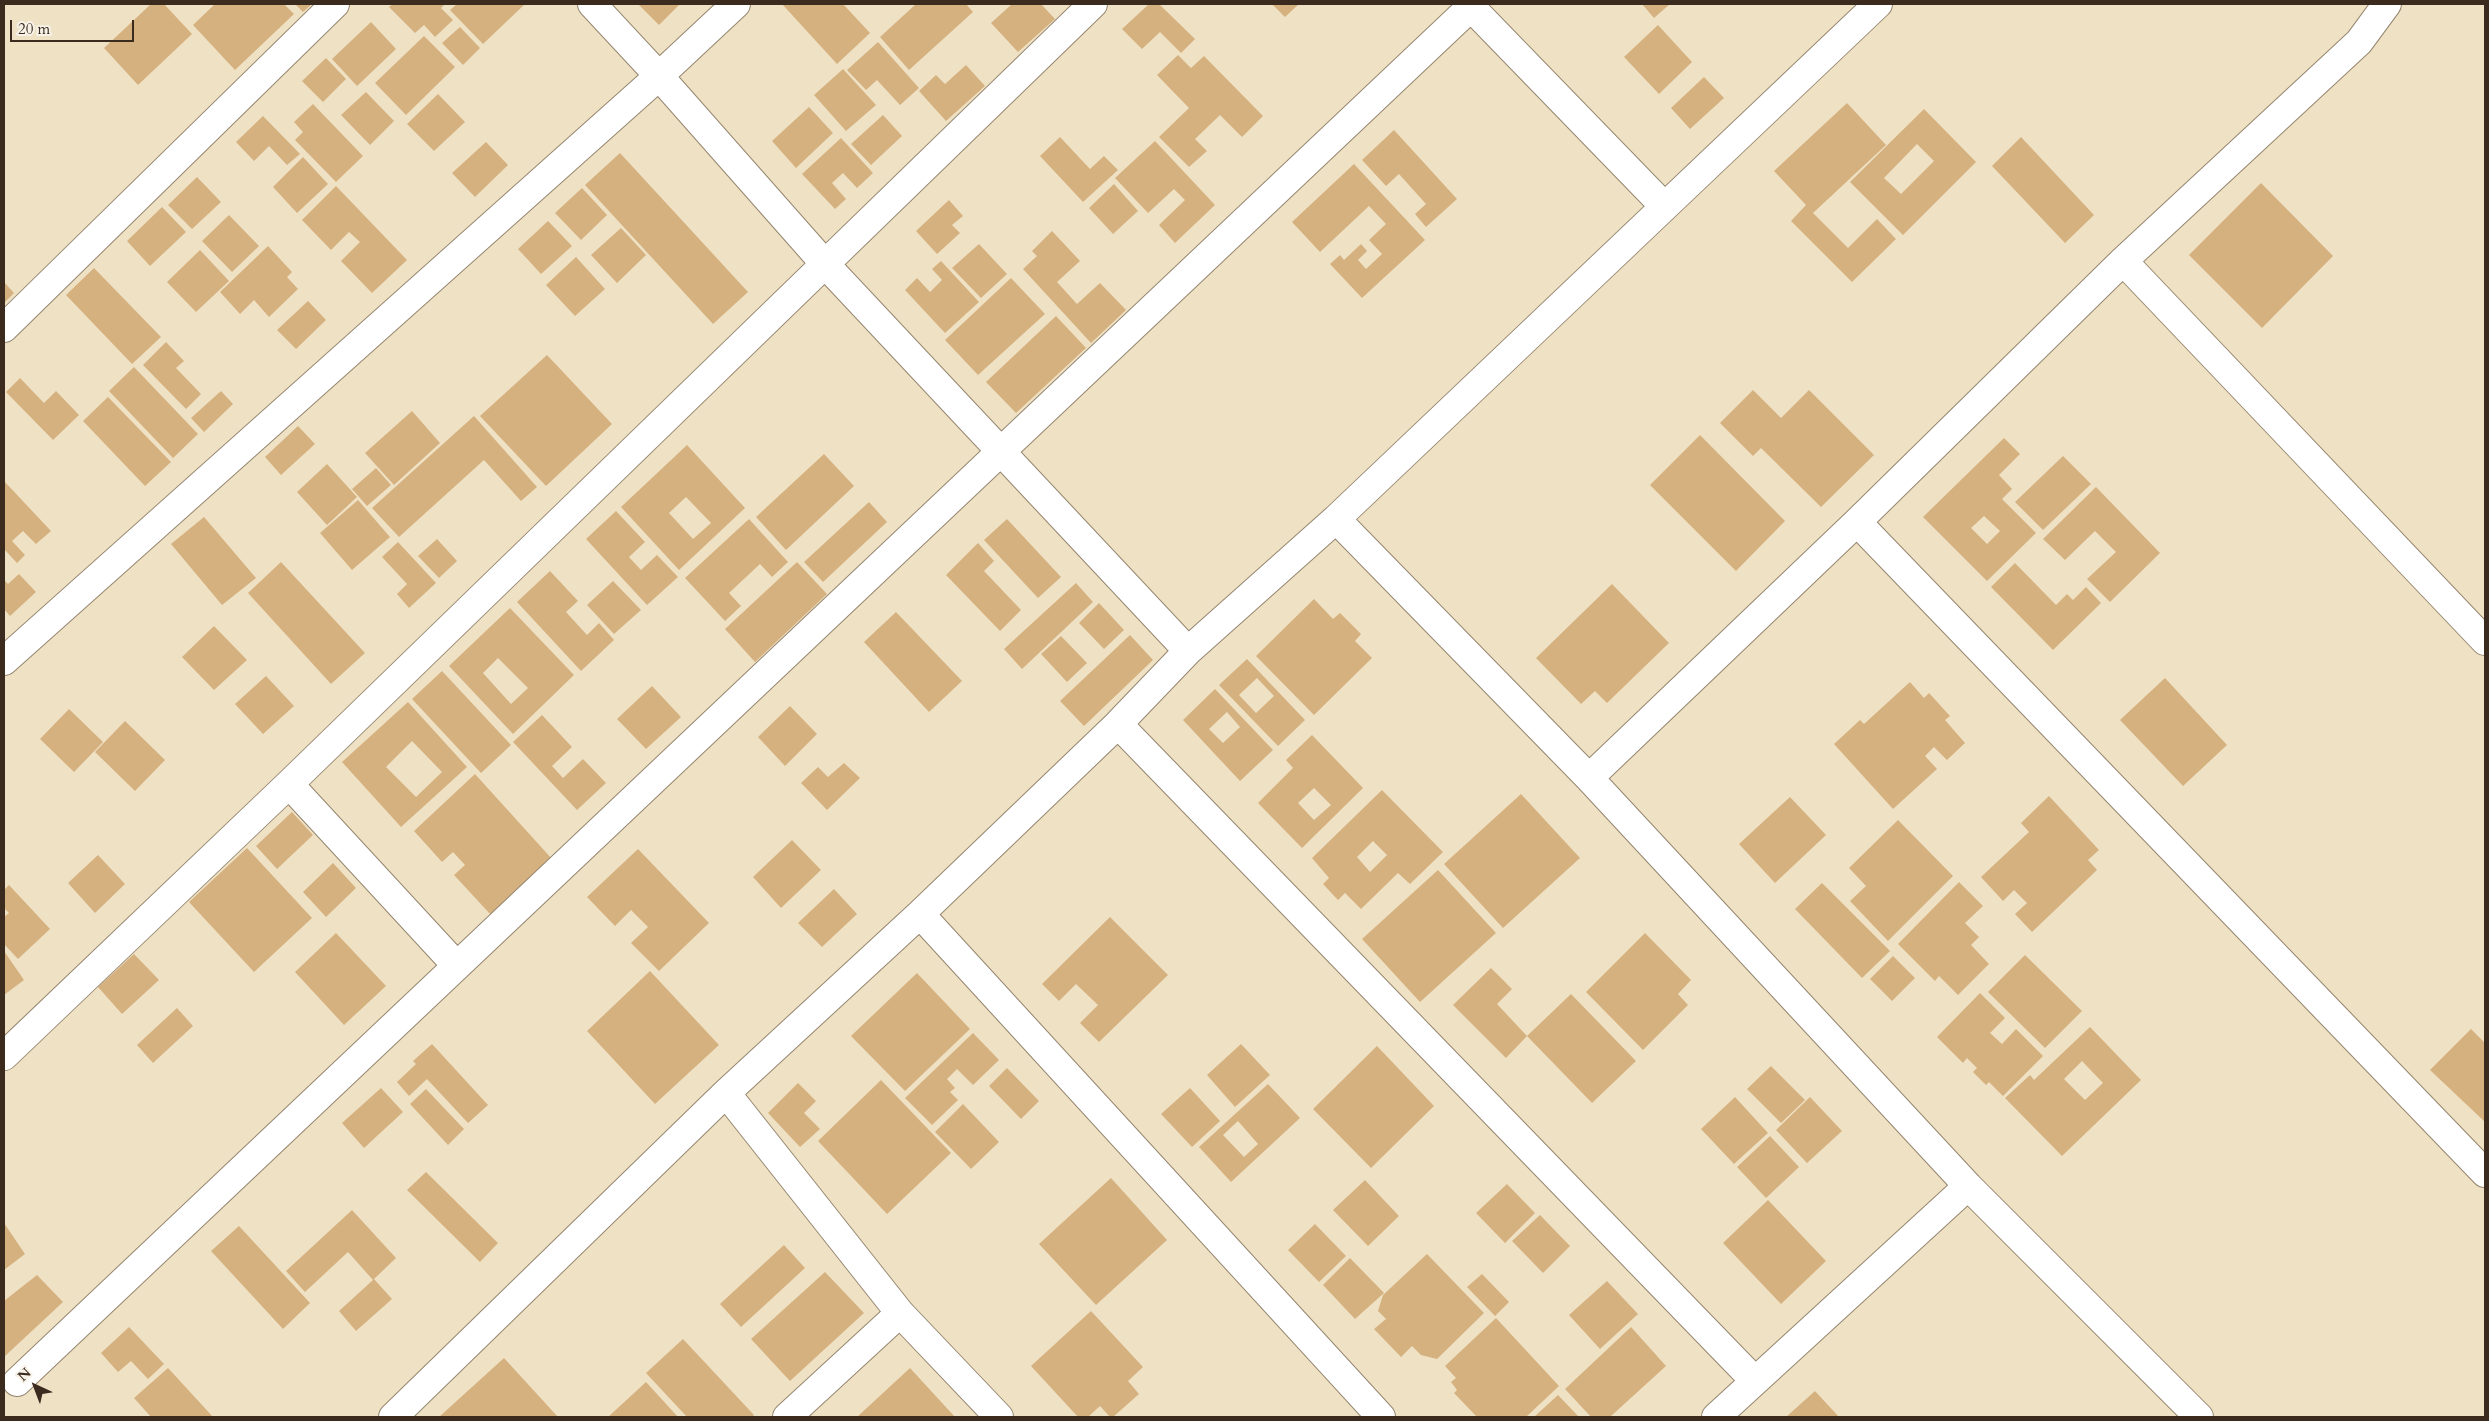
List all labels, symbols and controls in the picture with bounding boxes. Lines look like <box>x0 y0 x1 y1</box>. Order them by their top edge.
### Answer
scale bar <box>12 10 136 42</box>
text: 20 m <box>18 19 50 39</box>
north arrow <box>10 1361 60 1411</box>
text: N <box>14 1364 35 1386</box>

